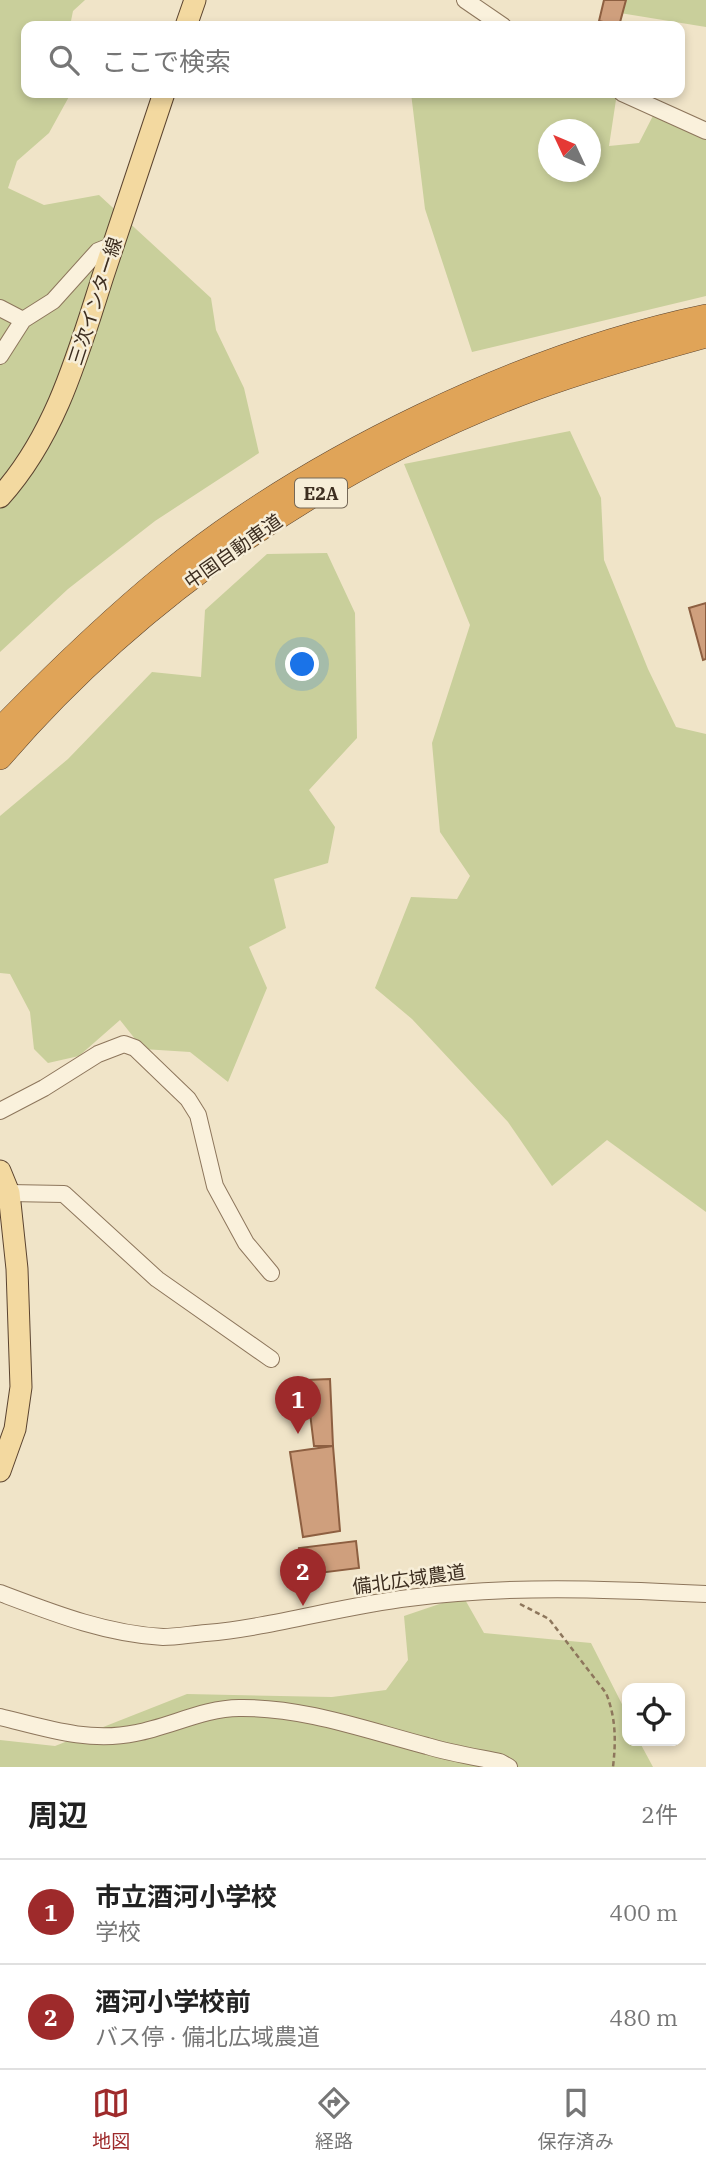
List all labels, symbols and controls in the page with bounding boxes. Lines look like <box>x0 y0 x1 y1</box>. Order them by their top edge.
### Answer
search box <box>21 21 685 98</box>
icon: search <box>45 41 83 79</box>
text: ここで検索 <box>101 44 231 78</box>
north arrow <box>538 119 601 182</box>
street label: 三次インター線 <box>63 234 127 368</box>
road number: E2A <box>295 478 347 508</box>
street label: 中国自動車道 <box>179 508 287 594</box>
your location <box>285 647 319 681</box>
pin: 1 <box>275 1376 321 1434</box>
pin: 2 <box>280 1548 326 1606</box>
street label: 備北広域農道 <box>351 1559 467 1599</box>
map controls <box>622 1683 685 1746</box>
button: locate <box>622 1683 685 1746</box>
text: 周辺 <box>28 1795 88 1834</box>
text: 2件 <box>641 1799 678 1829</box>
text: 市立酒河小学校 <box>95 1879 277 1913</box>
text: 1 <box>44 1897 58 1927</box>
text: 400 m <box>609 1897 678 1927</box>
text: 学校 <box>95 1916 141 1946</box>
text: 酒河小学校前 <box>95 1984 251 2018</box>
text: 2 <box>44 2002 58 2032</box>
text: 480 m <box>609 2002 678 2032</box>
text: バス停 · 備北広域農道 <box>95 2021 320 2051</box>
tab: 地図 <box>92 2084 130 2153</box>
tab: 経路 <box>315 2084 353 2153</box>
tab: 保存済み <box>538 2084 614 2153</box>

